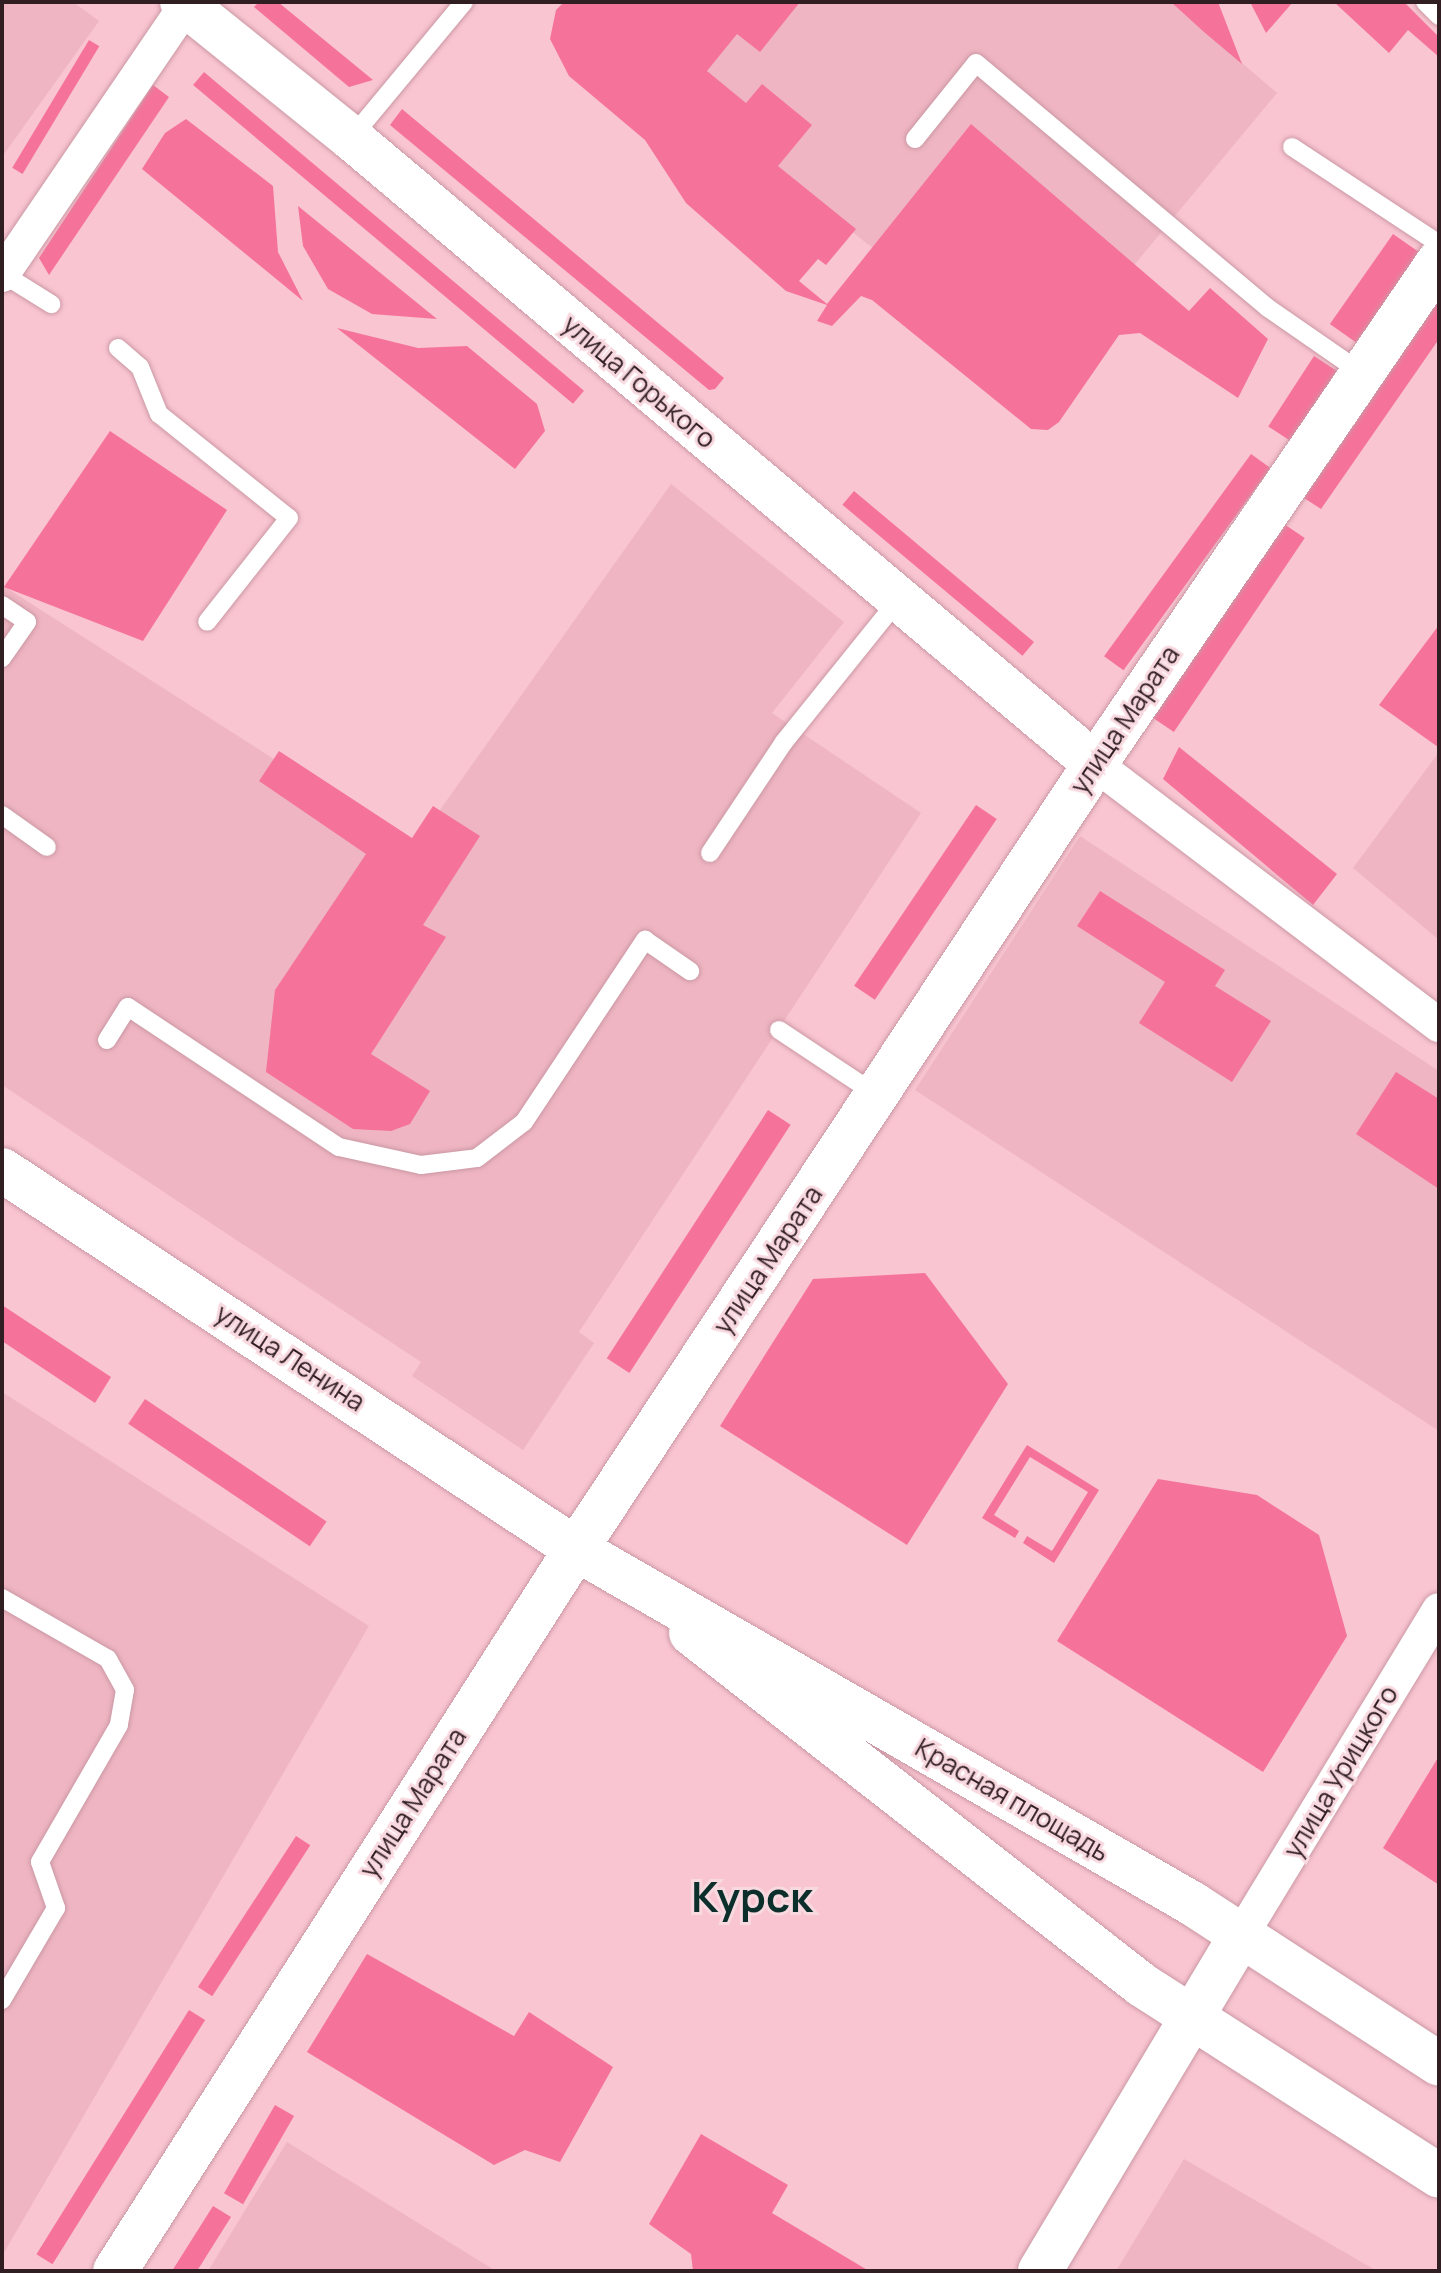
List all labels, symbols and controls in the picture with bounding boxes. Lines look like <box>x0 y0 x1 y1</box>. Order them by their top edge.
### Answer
street label: улица Горького <box>556 309 722 455</box>
street label: улица Марата <box>1064 640 1186 800</box>
street label: улица Марата <box>707 1180 829 1340</box>
street label: улица Ленина <box>209 1298 371 1418</box>
street label: улица Урицкого <box>1277 1680 1405 1864</box>
street label: улица Марата <box>353 1722 473 1884</box>
street label: Красная площадь <box>910 1732 1114 1868</box>
district label: Курск <box>691 1871 813 1921</box>

